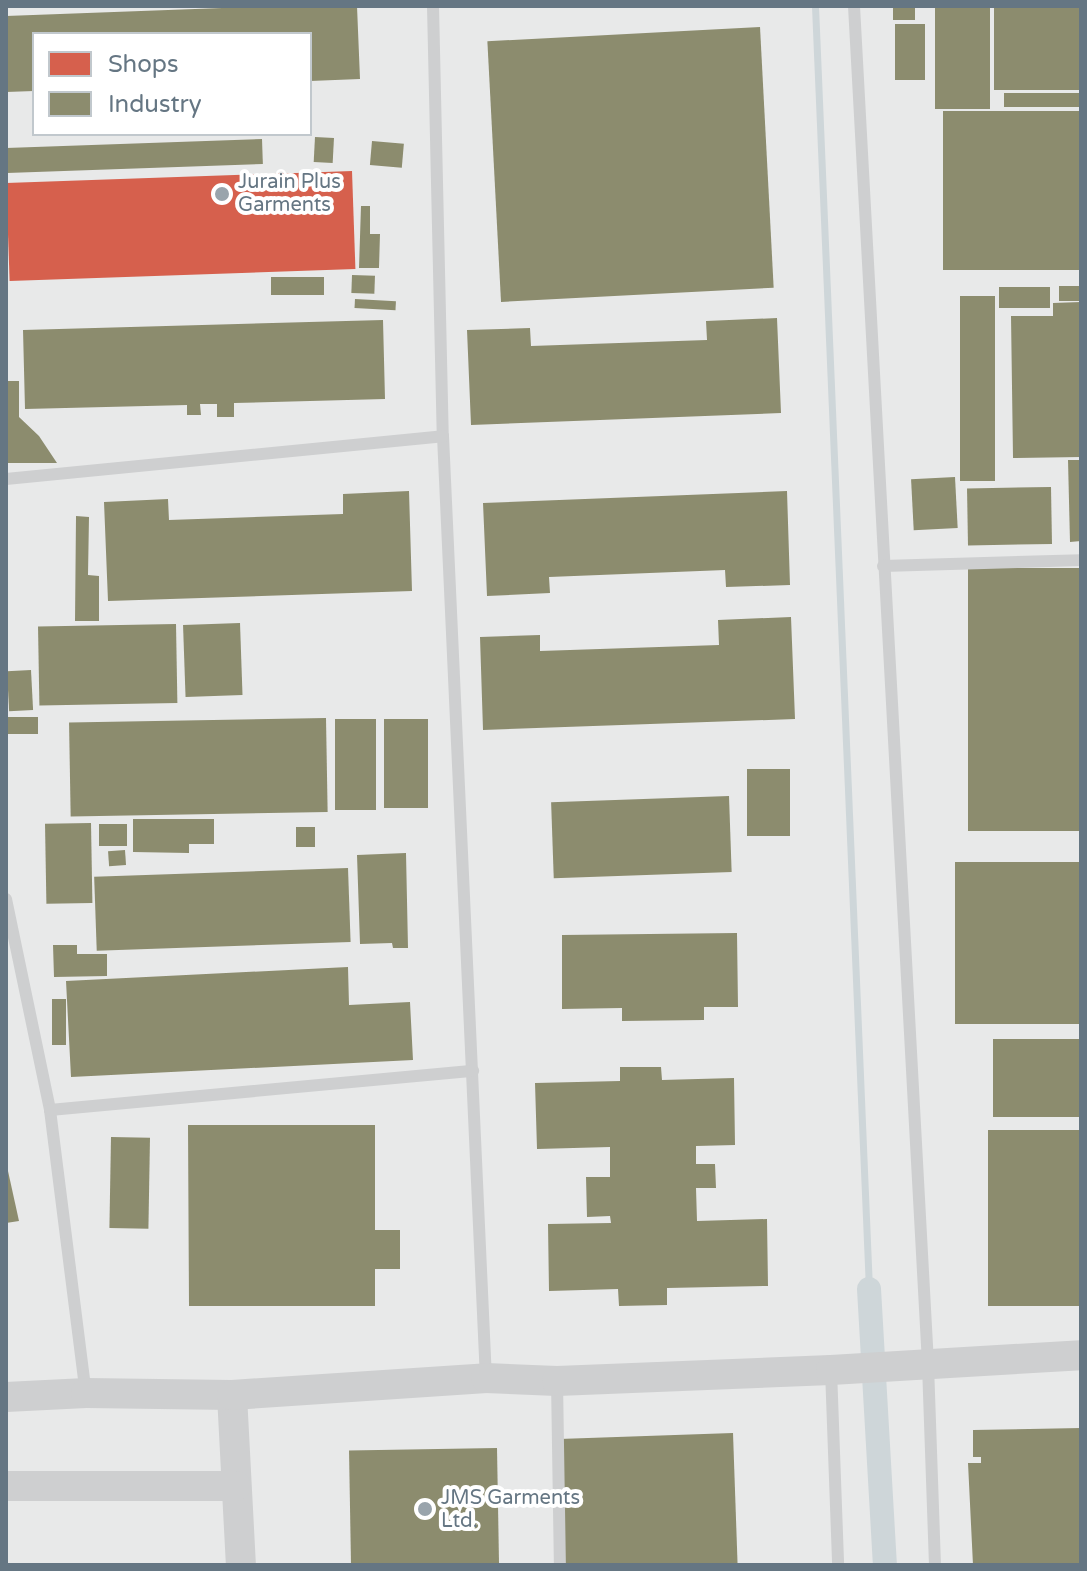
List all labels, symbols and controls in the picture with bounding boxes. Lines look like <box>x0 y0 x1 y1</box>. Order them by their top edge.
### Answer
legend <box>32 32 312 136</box>
text: Shops <box>108 50 178 79</box>
text: Industry <box>108 90 202 119</box>
place label: Jurain Plus Garments <box>238 170 341 217</box>
marker: Jurain Plus Garments <box>213 185 231 203</box>
place label: JMS Garments Ltd. <box>441 1486 580 1533</box>
marker: JMS Garments Ltd. <box>416 1500 434 1518</box>

